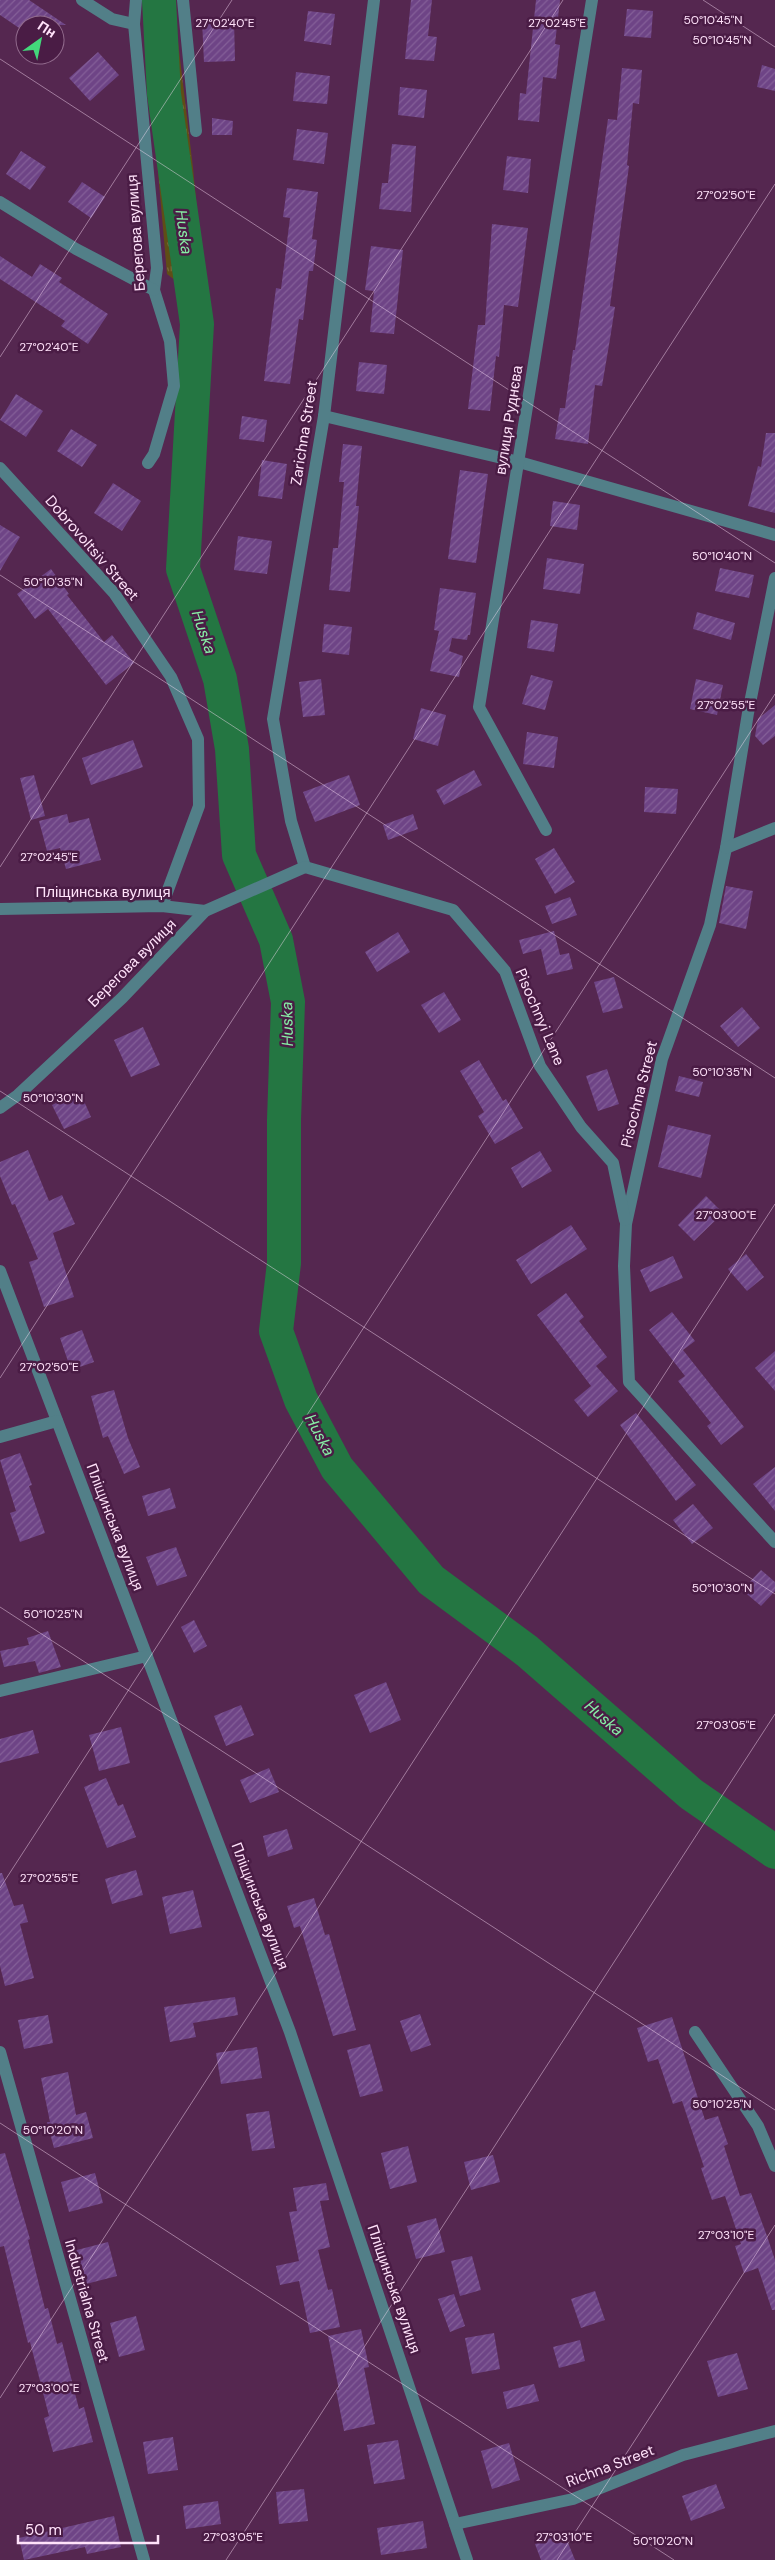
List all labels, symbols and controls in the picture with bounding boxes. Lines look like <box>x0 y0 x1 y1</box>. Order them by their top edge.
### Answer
text: 50°10'45"N <box>683 12 743 28</box>
north arrow <box>15 15 65 65</box>
text: 27°02'40"E <box>195 15 255 31</box>
text: 27°02'45"E <box>528 15 586 31</box>
text: Пн <box>34 17 60 42</box>
text: 50°10'45"N <box>692 32 752 48</box>
street label: Берегова вулиця <box>122 174 150 292</box>
text: 27°02'50"E <box>696 187 756 203</box>
water label: Huska <box>170 208 198 256</box>
text: 27°02'40"E <box>19 339 79 355</box>
street label: вулиця Руднєва <box>490 363 528 476</box>
street label: Zarichna Street <box>286 379 322 487</box>
street label: Dobrovoltsiv Street <box>41 491 143 605</box>
text: 50°10'40"N <box>692 548 752 564</box>
text: 50°10'35"N <box>23 574 83 590</box>
water label: Huska <box>187 607 221 657</box>
text: 27°02'55"E <box>697 697 755 713</box>
text: 27°02'45"E <box>20 849 78 865</box>
street label: Пліщинська вулиця <box>35 882 171 902</box>
street label: Берегова вулиця <box>84 915 180 1011</box>
street label: Pisochnyi Lane <box>511 965 569 1069</box>
water label: Huska <box>276 1001 298 1047</box>
street label: Pisochna Street <box>616 1038 662 1149</box>
text: 50°10'35"N <box>692 1064 752 1080</box>
text: 50°10'30"N <box>23 1090 83 1106</box>
text: 27°03'00"E <box>695 1207 757 1223</box>
text: 27°02'50"E <box>19 1359 79 1375</box>
water label: Huska <box>300 1410 340 1460</box>
street label: Пліщинська вулиця <box>81 1460 149 1594</box>
text: 50°10'30"N <box>692 1580 752 1596</box>
text: 50°10'25"N <box>23 1606 83 1622</box>
water label: Huska <box>580 1695 628 1741</box>
text: 27°03'05"E <box>696 1717 756 1733</box>
street label: Пліщинська вулиця <box>226 1839 294 1973</box>
text: 27°02'55"E <box>20 1870 78 1886</box>
text: 50°10'25"N <box>692 2096 752 2112</box>
text: 50°10'20"N <box>23 2122 83 2138</box>
street label: Пліщинська вулиця <box>363 2222 425 2356</box>
text: 27°03'10"E <box>698 2227 755 2243</box>
street label: Industrialna Street <box>60 2237 114 2365</box>
text: 27°03'00"E <box>18 2380 80 2396</box>
street label: Richna Street <box>563 2440 657 2492</box>
scale bar <box>18 2512 158 2544</box>
text: 50 m <box>25 2520 62 2540</box>
text: 27°03'05"E <box>203 2529 263 2545</box>
text: 27°03'10"E <box>536 2529 593 2545</box>
text: 50°10'20"N <box>633 2533 693 2549</box>

